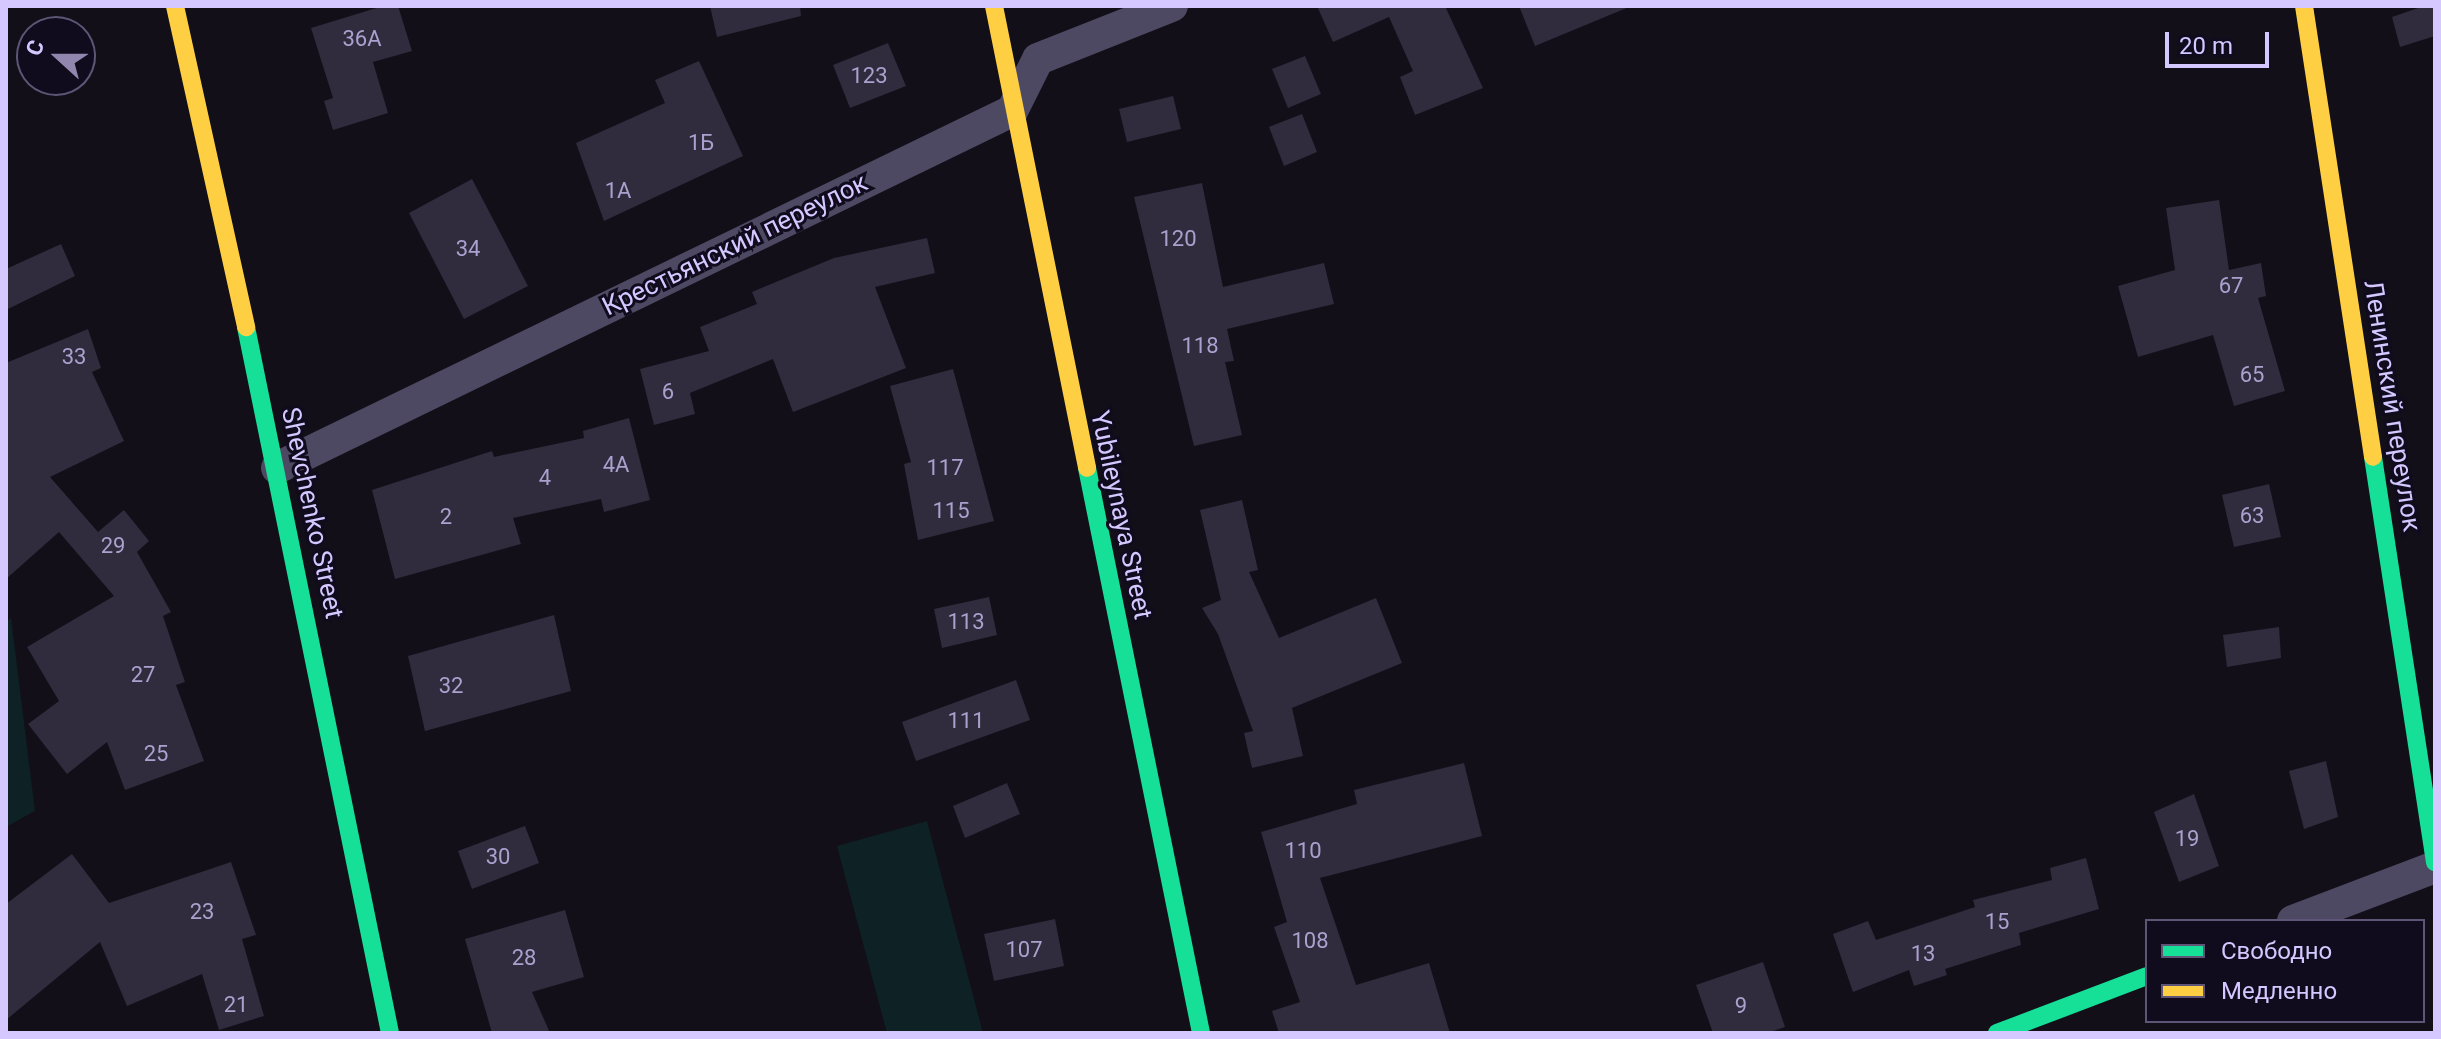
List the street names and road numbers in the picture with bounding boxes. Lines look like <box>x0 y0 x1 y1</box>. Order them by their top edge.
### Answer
street label: Крестьянский переулок <box>597 167 873 323</box>
street label: Ленинский переулок <box>2357 278 2427 534</box>
street label: Shevchenko Street <box>274 405 350 621</box>
street label: Yubileynaya Street <box>1084 408 1158 622</box>

